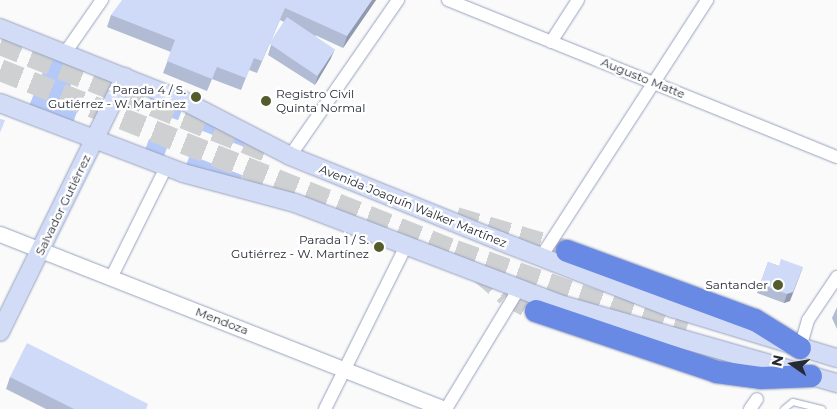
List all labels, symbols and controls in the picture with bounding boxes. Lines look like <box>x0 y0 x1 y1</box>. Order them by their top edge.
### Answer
street label: Augusto Matte <box>599 55 687 101</box>
place label: Parada 4 / S. Gutiérrez - W. Martínez <box>48 83 186 111</box>
place label: Registro Civil Quinta Normal <box>276 87 365 115</box>
marker: Parada 4 / S. Gutiérrez - W. Martínez <box>190 91 202 103</box>
marker: Registro Civil Quinta Normal <box>260 95 272 107</box>
street label: Salvador Gutiérrez <box>32 152 94 258</box>
street label: Avenida Joaquín Walker Martínez <box>317 162 509 250</box>
place label: Parada 1 / S. Gutiérrez - W. Martínez <box>231 233 369 261</box>
marker: Parada 1 / S. Gutiérrez - W. Martínez <box>373 241 385 253</box>
place label: Santander <box>705 278 768 292</box>
marker: Santander <box>772 279 784 291</box>
street label: Mendoza <box>193 304 251 338</box>
north arrow <box>767 339 817 389</box>
text: N <box>767 353 787 368</box>

